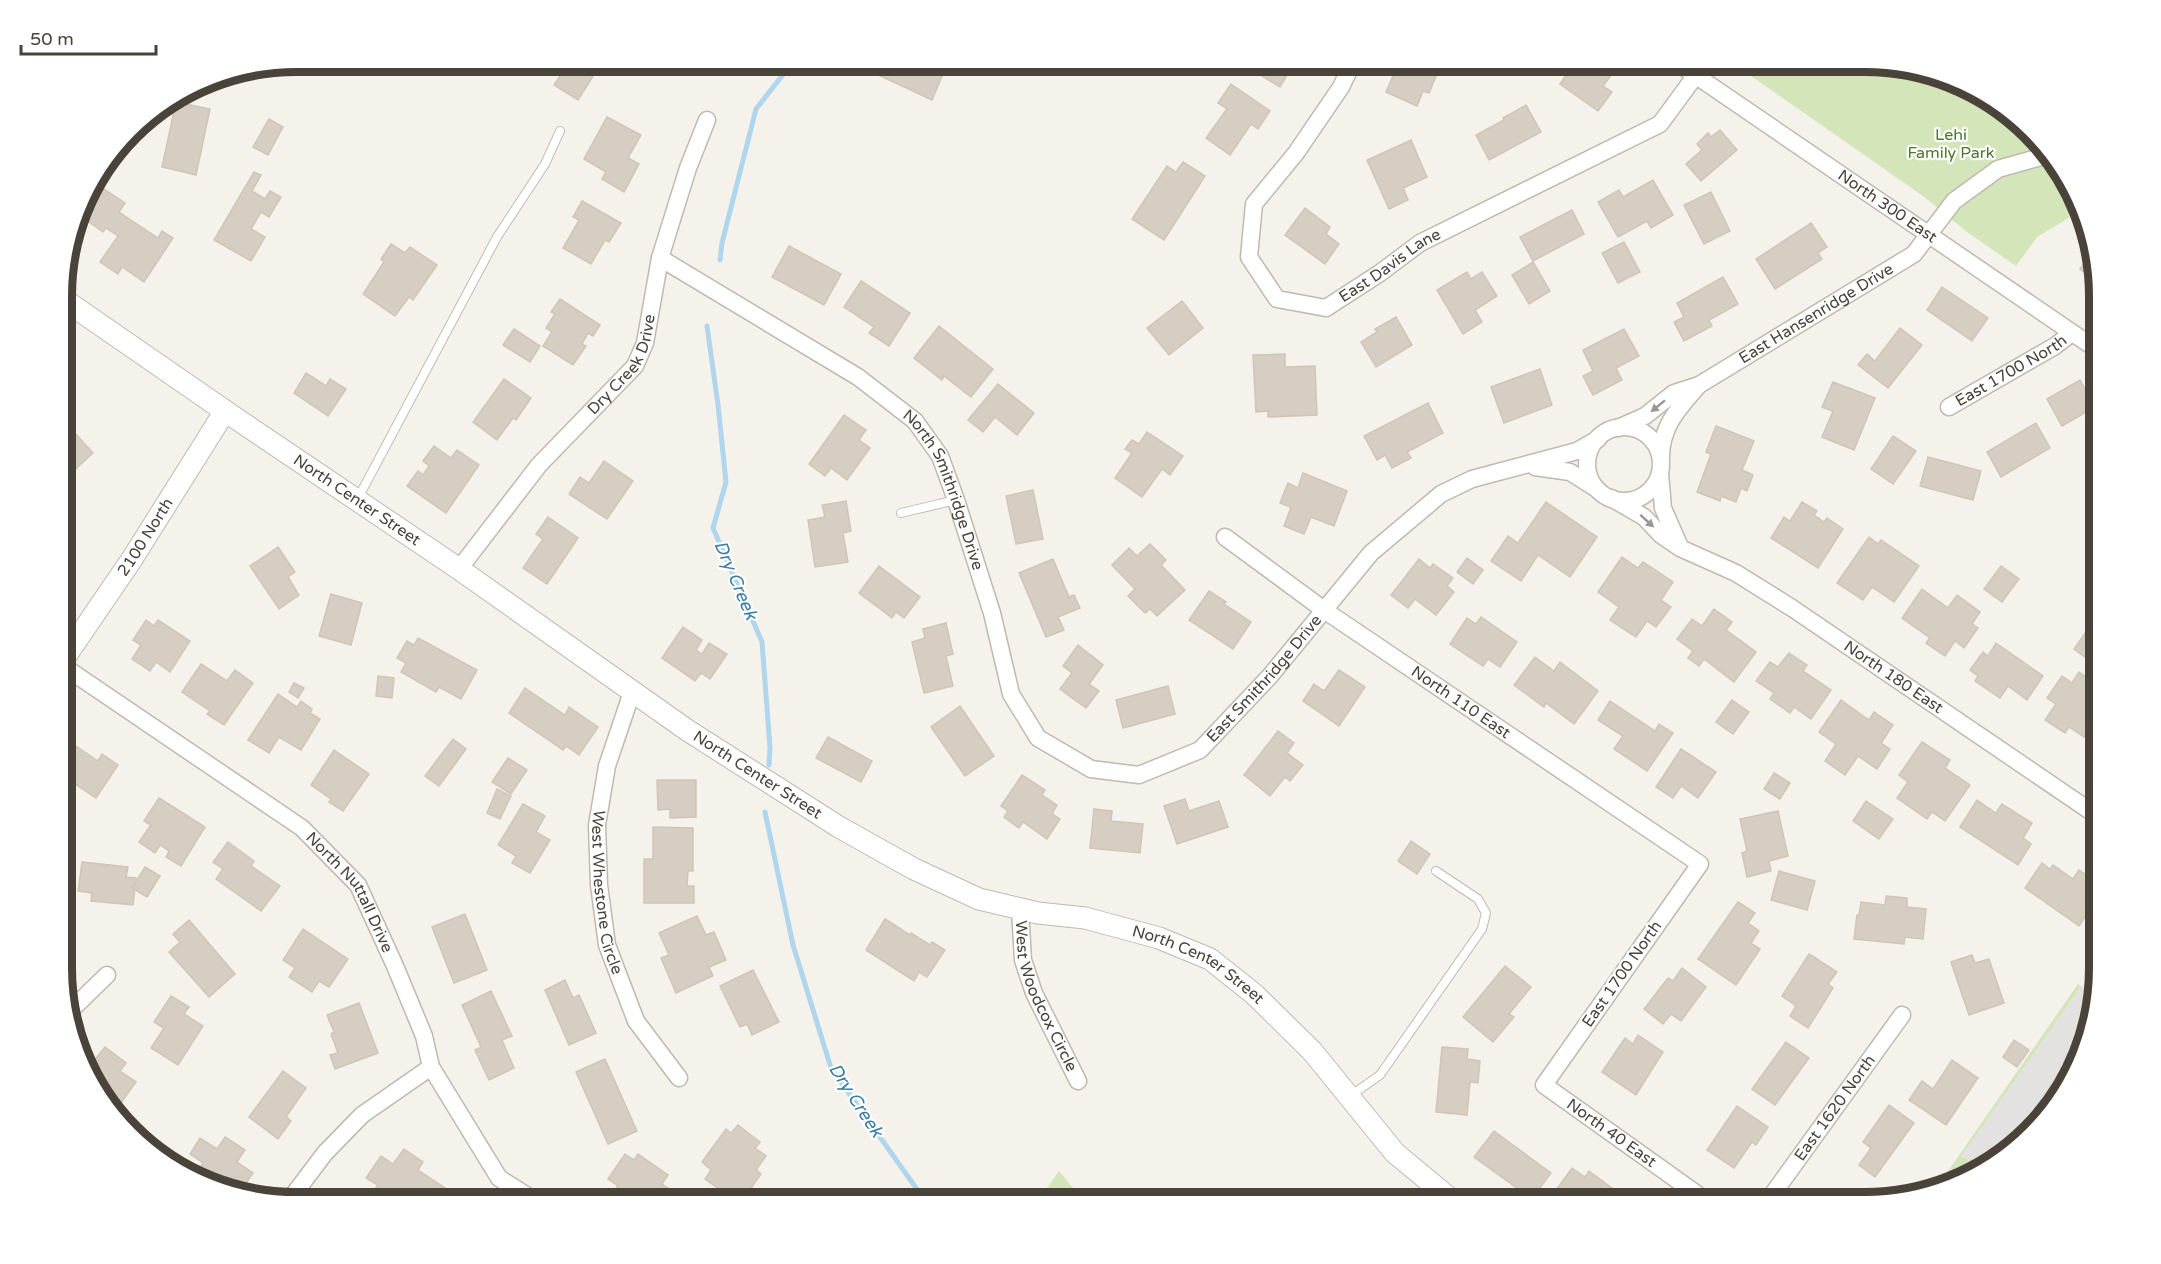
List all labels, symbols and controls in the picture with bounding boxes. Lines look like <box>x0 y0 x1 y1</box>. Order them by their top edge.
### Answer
scale bar <box>21 18 156 56</box>
text: 50 m <box>30 28 74 50</box>
park label: Lehi Family Park <box>1907 125 1995 163</box>
street label: North 300 East <box>1834 166 1941 247</box>
street label: East Davis Lane <box>1335 224 1444 307</box>
street label: East Hansenridge Drive <box>1735 259 1897 368</box>
street label: Dry Creek Drive <box>583 313 660 419</box>
street label: East 1700 North <box>1952 330 2071 411</box>
one-way arrow <box>1651 399 1666 411</box>
street label: North Smithridge Drive <box>899 405 988 573</box>
street label: North Center Street <box>289 450 424 550</box>
street label: 2100 North <box>113 494 178 580</box>
one-way arrow <box>1639 514 1654 528</box>
water label: Dry Creek <box>710 537 763 624</box>
street label: East Smithridge Drive <box>1202 611 1326 747</box>
street label: North 180 East <box>1840 636 1947 718</box>
street label: North 110 East <box>1407 662 1514 743</box>
street label: North Center Street <box>689 726 826 824</box>
street label: West Whestone Circle <box>587 808 627 977</box>
street label: North Nuttall Drive <box>301 828 398 956</box>
street label: East 1700 North <box>1578 917 1666 1031</box>
street label: West Woodcox Circle <box>1011 920 1082 1075</box>
street label: North Center Street <box>1130 921 1268 1008</box>
street label: East 1620 North <box>1790 1051 1880 1165</box>
water label: Dry Creek <box>824 1059 889 1142</box>
street label: North 40 East <box>1563 1094 1660 1172</box>

